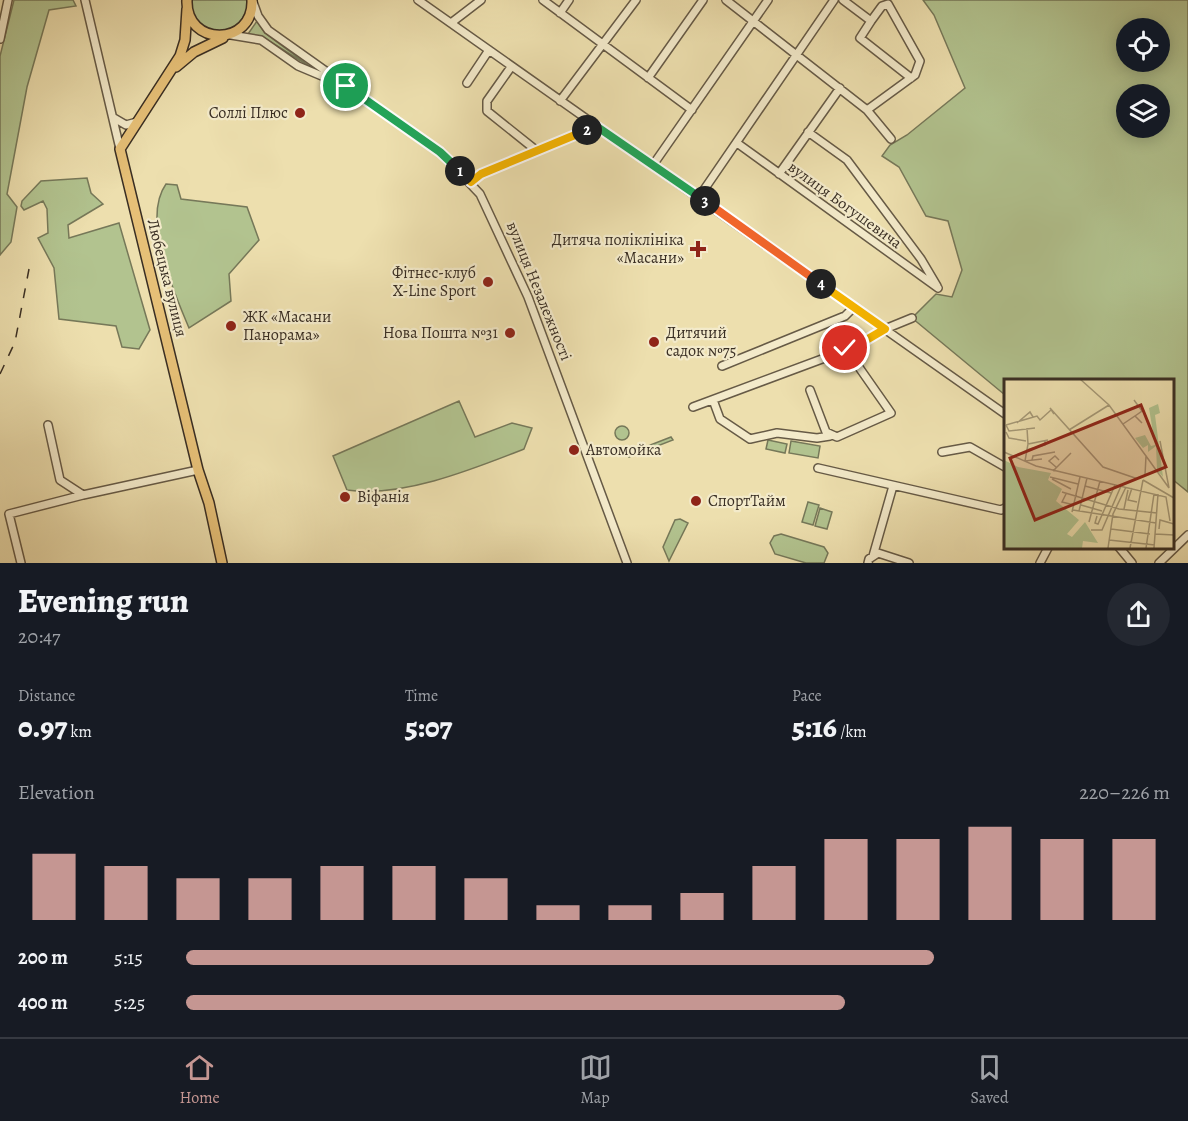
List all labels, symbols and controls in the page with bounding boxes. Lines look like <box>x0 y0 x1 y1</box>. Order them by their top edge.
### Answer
map controls <box>1116 18 1170 138</box>
button: locate <box>1116 18 1170 72</box>
pin <box>320 60 371 111</box>
icon: arrive <box>329 69 362 102</box>
button: layers <box>1116 84 1170 138</box>
place label: Соллі Плюс <box>209 102 288 124</box>
marker: Соллі Плюс <box>293 106 307 120</box>
pin: 2 <box>572 115 602 145</box>
text: 2 <box>583 119 591 141</box>
pin: 1 <box>445 156 475 186</box>
street label: вулиця Богушевича <box>784 156 907 254</box>
text: 1 <box>457 160 463 182</box>
pin: 3 <box>690 186 720 216</box>
text: 3 <box>702 190 708 212</box>
street label: Любецька вулиця <box>142 217 192 340</box>
street label: вулиця Незалежності <box>501 218 577 364</box>
place label: Дитяча поліклініка «Масани» <box>552 229 685 269</box>
marker: Дитяча поліклініка «Масани» <box>689 240 707 258</box>
place label: Фітнес-клуб X-Line Sport <box>392 262 476 302</box>
pin: 4 <box>806 269 836 299</box>
text: 4 <box>817 273 825 295</box>
marker: Фітнес-клуб X-Line Sport <box>481 275 495 289</box>
place label: ЖК «Масани Панорама» <box>243 306 331 346</box>
marker: ЖК «Масани Панорама» <box>224 319 238 333</box>
place label: Нова Пошта №31 <box>383 322 499 344</box>
place label: Дитячий садок №75 <box>666 322 737 362</box>
pin <box>819 322 870 373</box>
marker: Нова Пошта №31 <box>503 326 517 340</box>
icon: check <box>828 331 861 364</box>
marker: Дитячий садок №75 <box>647 335 661 349</box>
inset map <box>1004 379 1173 548</box>
place label: Автомойка <box>585 439 662 461</box>
marker: Автомойка <box>567 443 581 457</box>
place label: Віфанія <box>357 486 410 508</box>
marker: Віфанія <box>338 490 352 504</box>
place label: СпортТайм <box>708 490 786 512</box>
marker: СпортТайм <box>689 494 703 508</box>
text: Evening run <box>18 578 189 623</box>
button: share <box>1107 583 1170 646</box>
text: 20:47 <box>18 623 60 650</box>
text: Distance <box>18 685 75 707</box>
text: Time <box>405 685 438 707</box>
text: Pace <box>792 685 822 707</box>
text: 0.97 <box>18 707 67 747</box>
text: 5:07 <box>405 707 452 747</box>
text: 5:16 <box>792 707 837 747</box>
text: km <box>67 721 92 743</box>
text: /km <box>837 721 867 743</box>
text: Elevation <box>18 779 95 806</box>
text: 220–226 m <box>1079 779 1170 806</box>
text: 200 m <box>18 944 68 971</box>
text: 5:15 <box>114 944 143 971</box>
text: 400 m <box>18 989 68 1016</box>
text: 5:25 <box>114 989 145 1016</box>
tab: Home <box>179 1051 220 1109</box>
tab: Map <box>579 1051 612 1109</box>
tab: Saved <box>971 1051 1009 1109</box>

